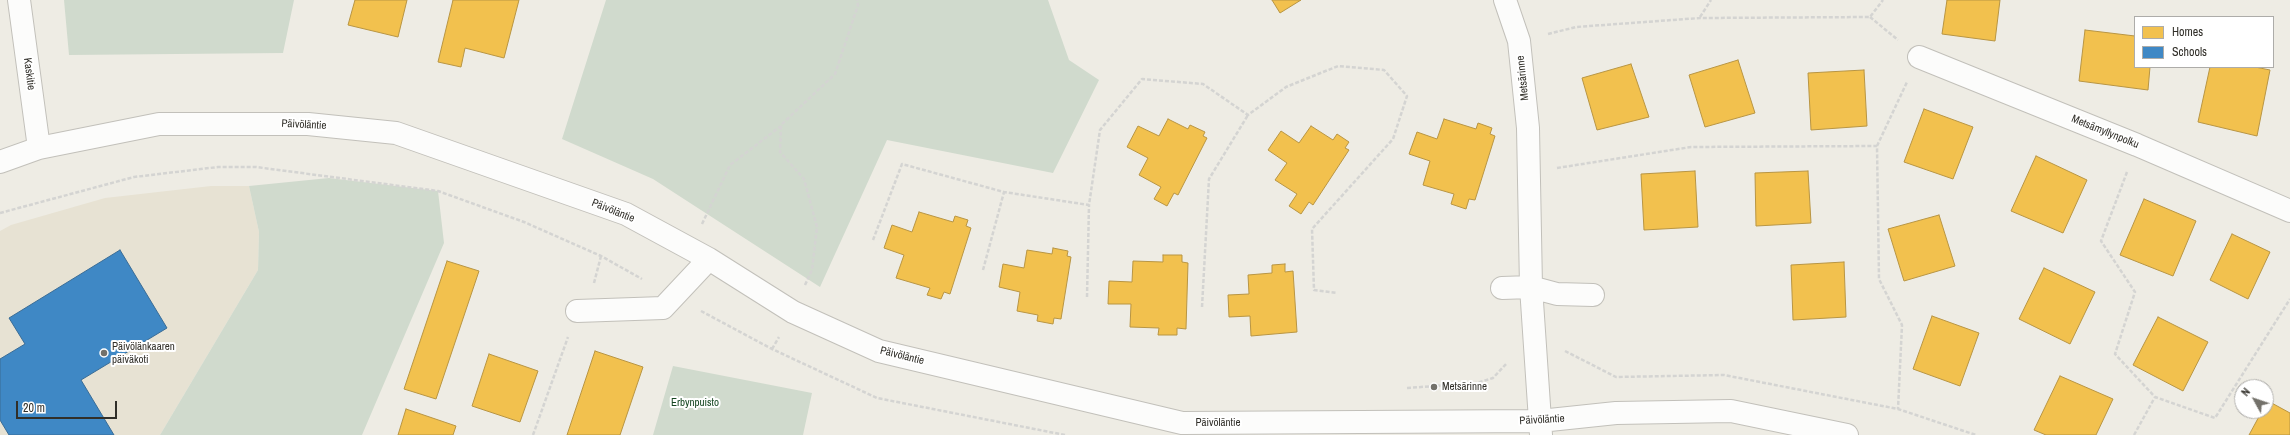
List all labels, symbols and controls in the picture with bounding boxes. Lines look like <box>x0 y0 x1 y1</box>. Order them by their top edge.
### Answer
legend <box>2134 16 2274 68</box>
text: Homes <box>2172 24 2203 40</box>
text: Schools <box>2172 44 2207 60</box>
street label: Metsärinne <box>1514 55 1532 101</box>
street label: Kaskitie <box>20 57 38 91</box>
street label: Metsämyllynpolku <box>2069 112 2141 152</box>
street label: Päivöläntie <box>281 117 327 133</box>
street label: Päivöläntie <box>590 196 636 226</box>
place label: Päivölänkaaren päiväkoti <box>112 340 175 366</box>
street label: Päivöläntie <box>879 344 925 368</box>
marker: Päivölänkaaren päiväkoti <box>99 348 109 358</box>
north arrow <box>2234 379 2274 419</box>
place label: Metsärinne <box>1442 380 1487 394</box>
marker: Metsärinne <box>1429 382 1439 392</box>
text: N <box>2238 385 2253 399</box>
scale bar <box>18 393 119 419</box>
park label: Erbynpuisto <box>671 396 719 410</box>
text: 20 m <box>23 400 45 416</box>
street label: Päivöläntie <box>1519 412 1565 428</box>
street label: Päivöläntie <box>1195 416 1241 430</box>

